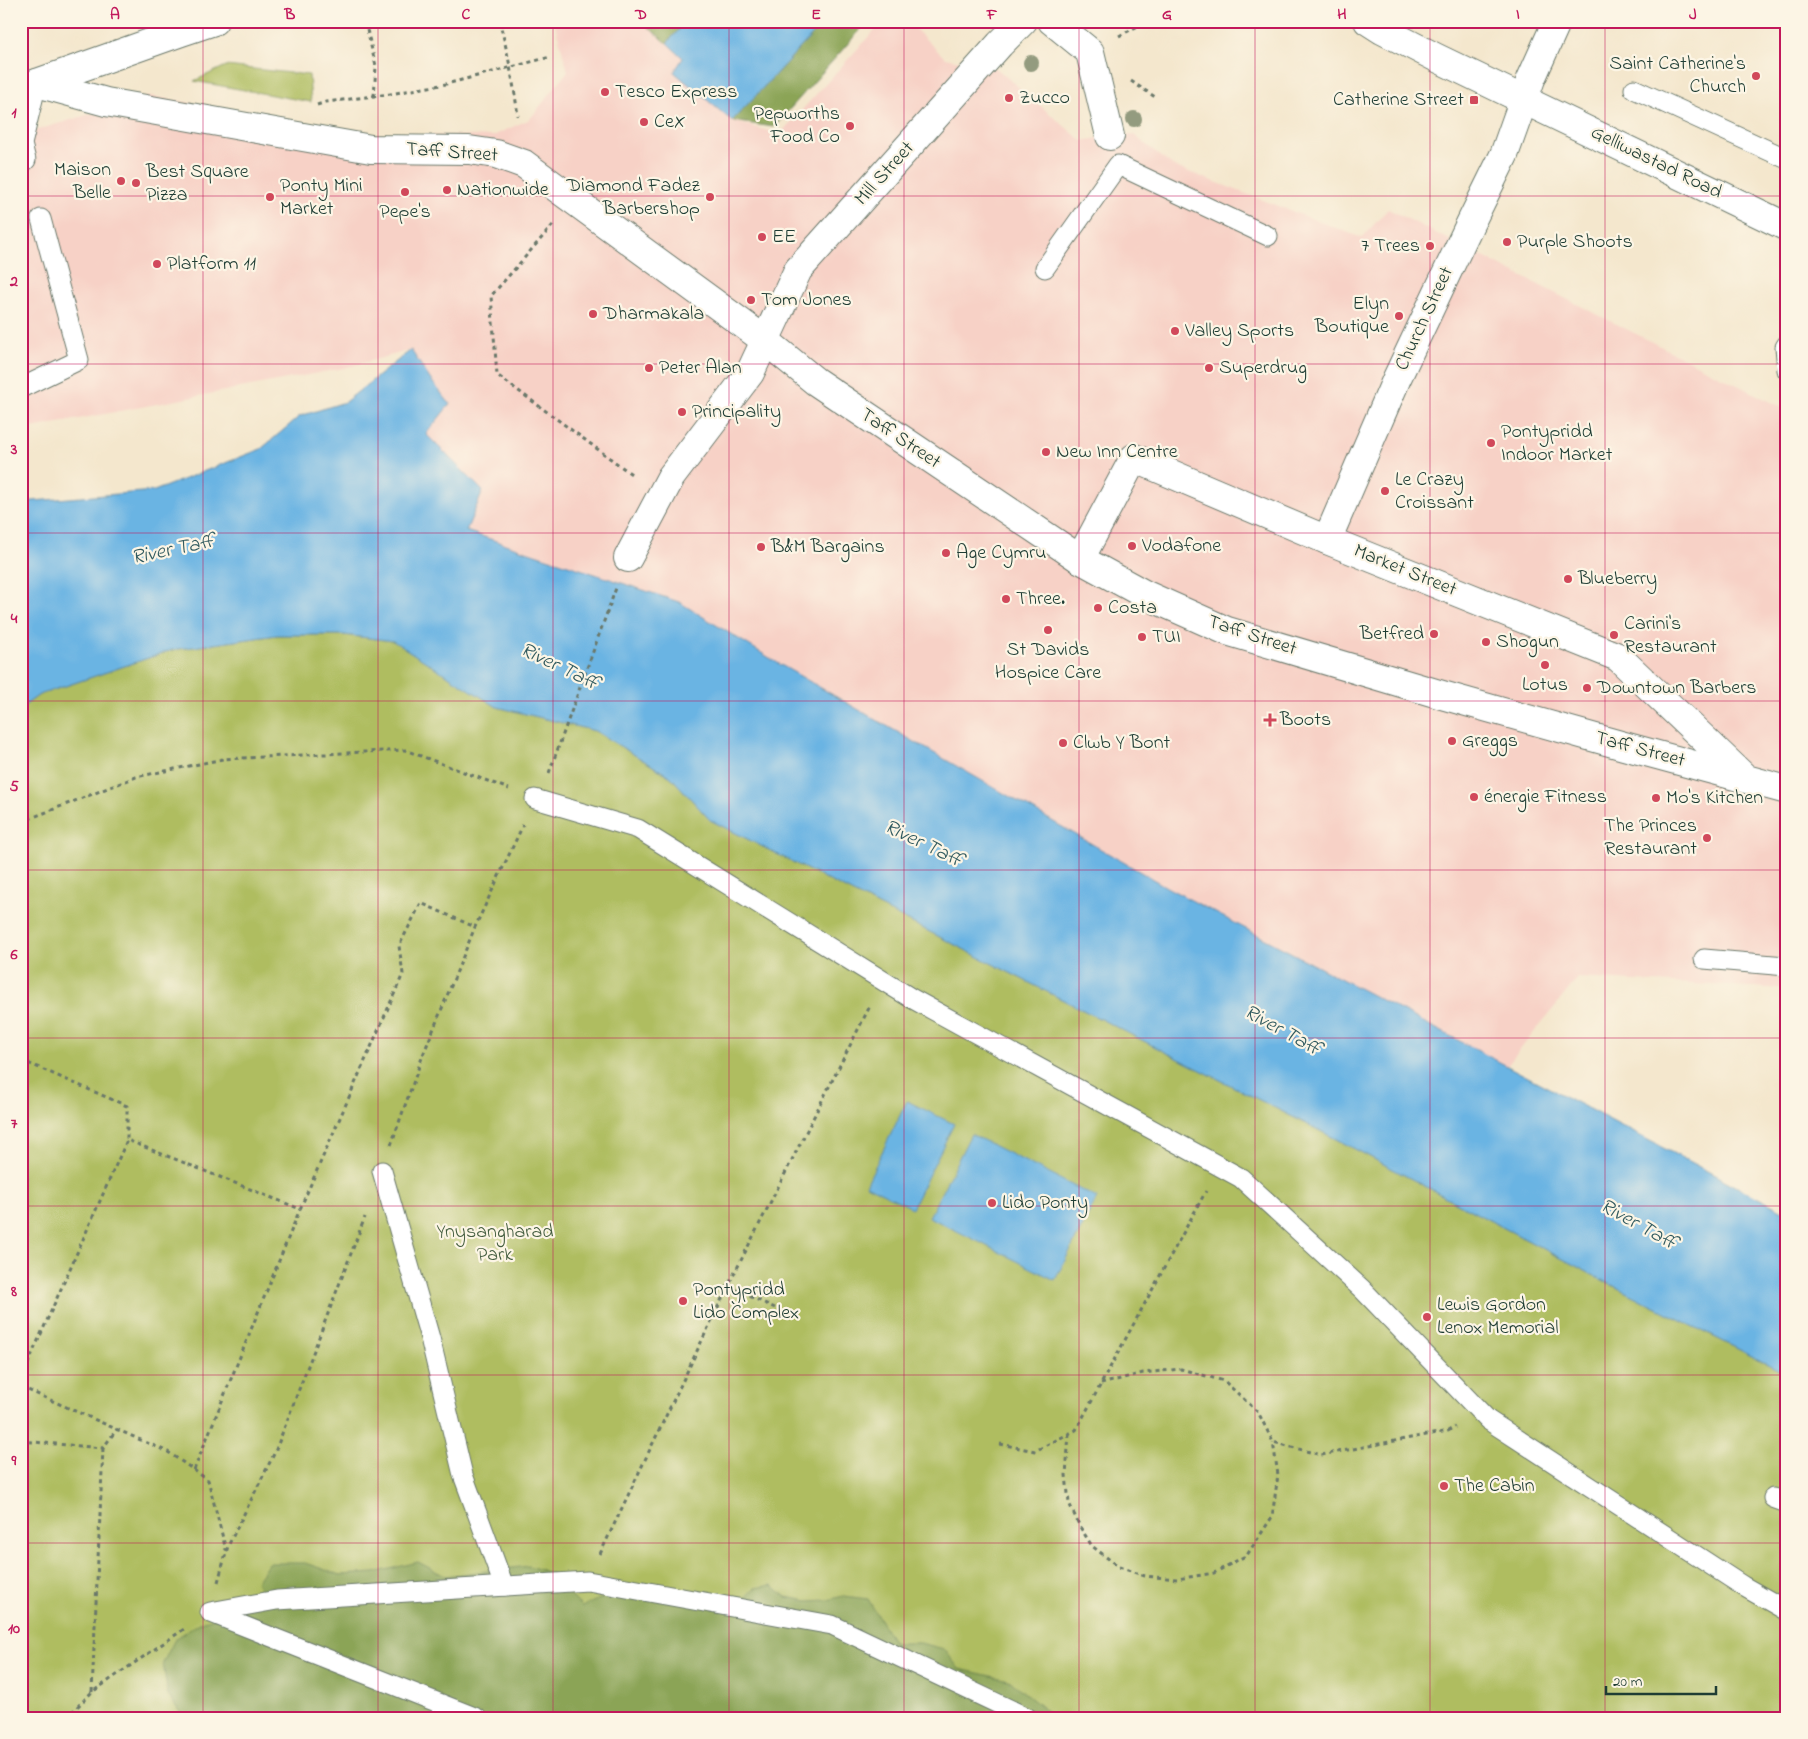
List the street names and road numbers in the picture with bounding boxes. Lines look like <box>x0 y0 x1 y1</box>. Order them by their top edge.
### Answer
street label: Gelliwastad Road <box>1585 119 1727 207</box>
street label: Taff Street <box>405 135 499 171</box>
street label: Mill Street <box>848 135 922 213</box>
street label: Church Street <box>1388 262 1462 376</box>
street label: Taff Street <box>854 401 946 477</box>
street label: Market Street <box>1349 537 1461 605</box>
street label: Taff Street <box>1204 608 1300 664</box>
street label: Taff Street <box>1592 724 1688 776</box>

